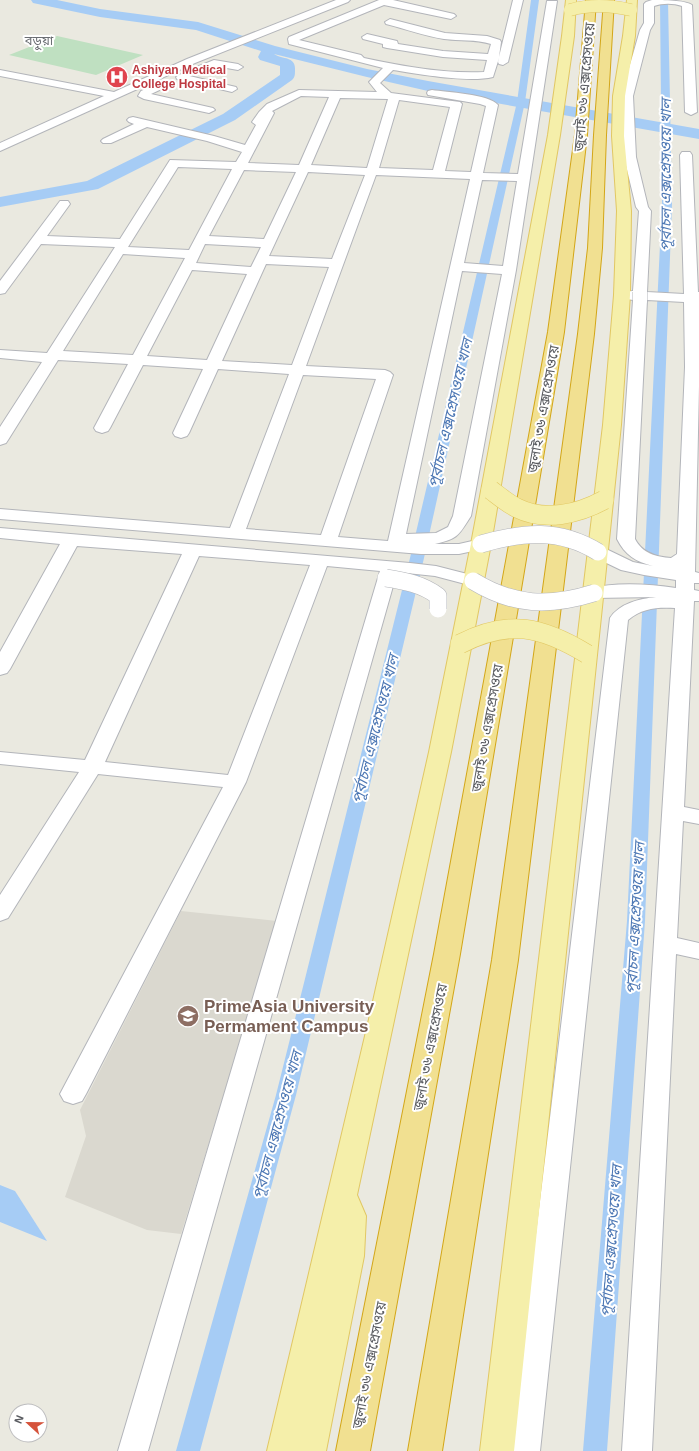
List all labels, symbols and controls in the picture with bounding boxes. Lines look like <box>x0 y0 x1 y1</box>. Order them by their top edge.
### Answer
street label: জুলাই ৩৬ এক্সপ্রেসওয়ে <box>570 22 598 153</box>
district label: বড়ুয়া <box>24 33 54 51</box>
place label: Ashiyan Medical College Hospital <box>132 63 226 91</box>
hospital icon: Ashiyan Medical College Hospital <box>104 64 130 90</box>
water label: পূর্বাচল এক্সপ্রেসওয়ে খাল <box>657 96 675 251</box>
water label: পূর্বাচল এক্সপ্রেসওয়ে খাল <box>425 334 477 489</box>
street label: জুলাই ৩৬ এক্সপ্রেসওয়ে <box>524 344 562 475</box>
water label: পূর্বাচল এক্সপ্রেসওয়ে খাল <box>348 650 403 805</box>
street label: জুলাই ৩৬ এক্সপ্রেসওয়ে <box>468 663 506 794</box>
water label: পূর্বাচল এক্সপ্রেসওয়ে খাল <box>623 838 649 995</box>
street label: জুলাই ৩৬ এক্সপ্রেসওয়ে <box>410 982 450 1113</box>
place label: PrimeAsia University Permament Campus <box>204 997 375 1036</box>
school or university icon: PrimeAsia University Permament Campus <box>175 1003 201 1029</box>
water label: পূর্বাচল এক্সপ্রেসওয়ে খাল <box>249 1046 307 1201</box>
water label: পূর্বাচল এক্সপ্রেসওয়ে খাল <box>597 1161 626 1318</box>
street label: জুলাই ৩৬ এক্সপ্রেসওয়ে <box>349 1300 389 1431</box>
north arrow <box>8 1403 48 1443</box>
text: N <box>12 1413 26 1425</box>

